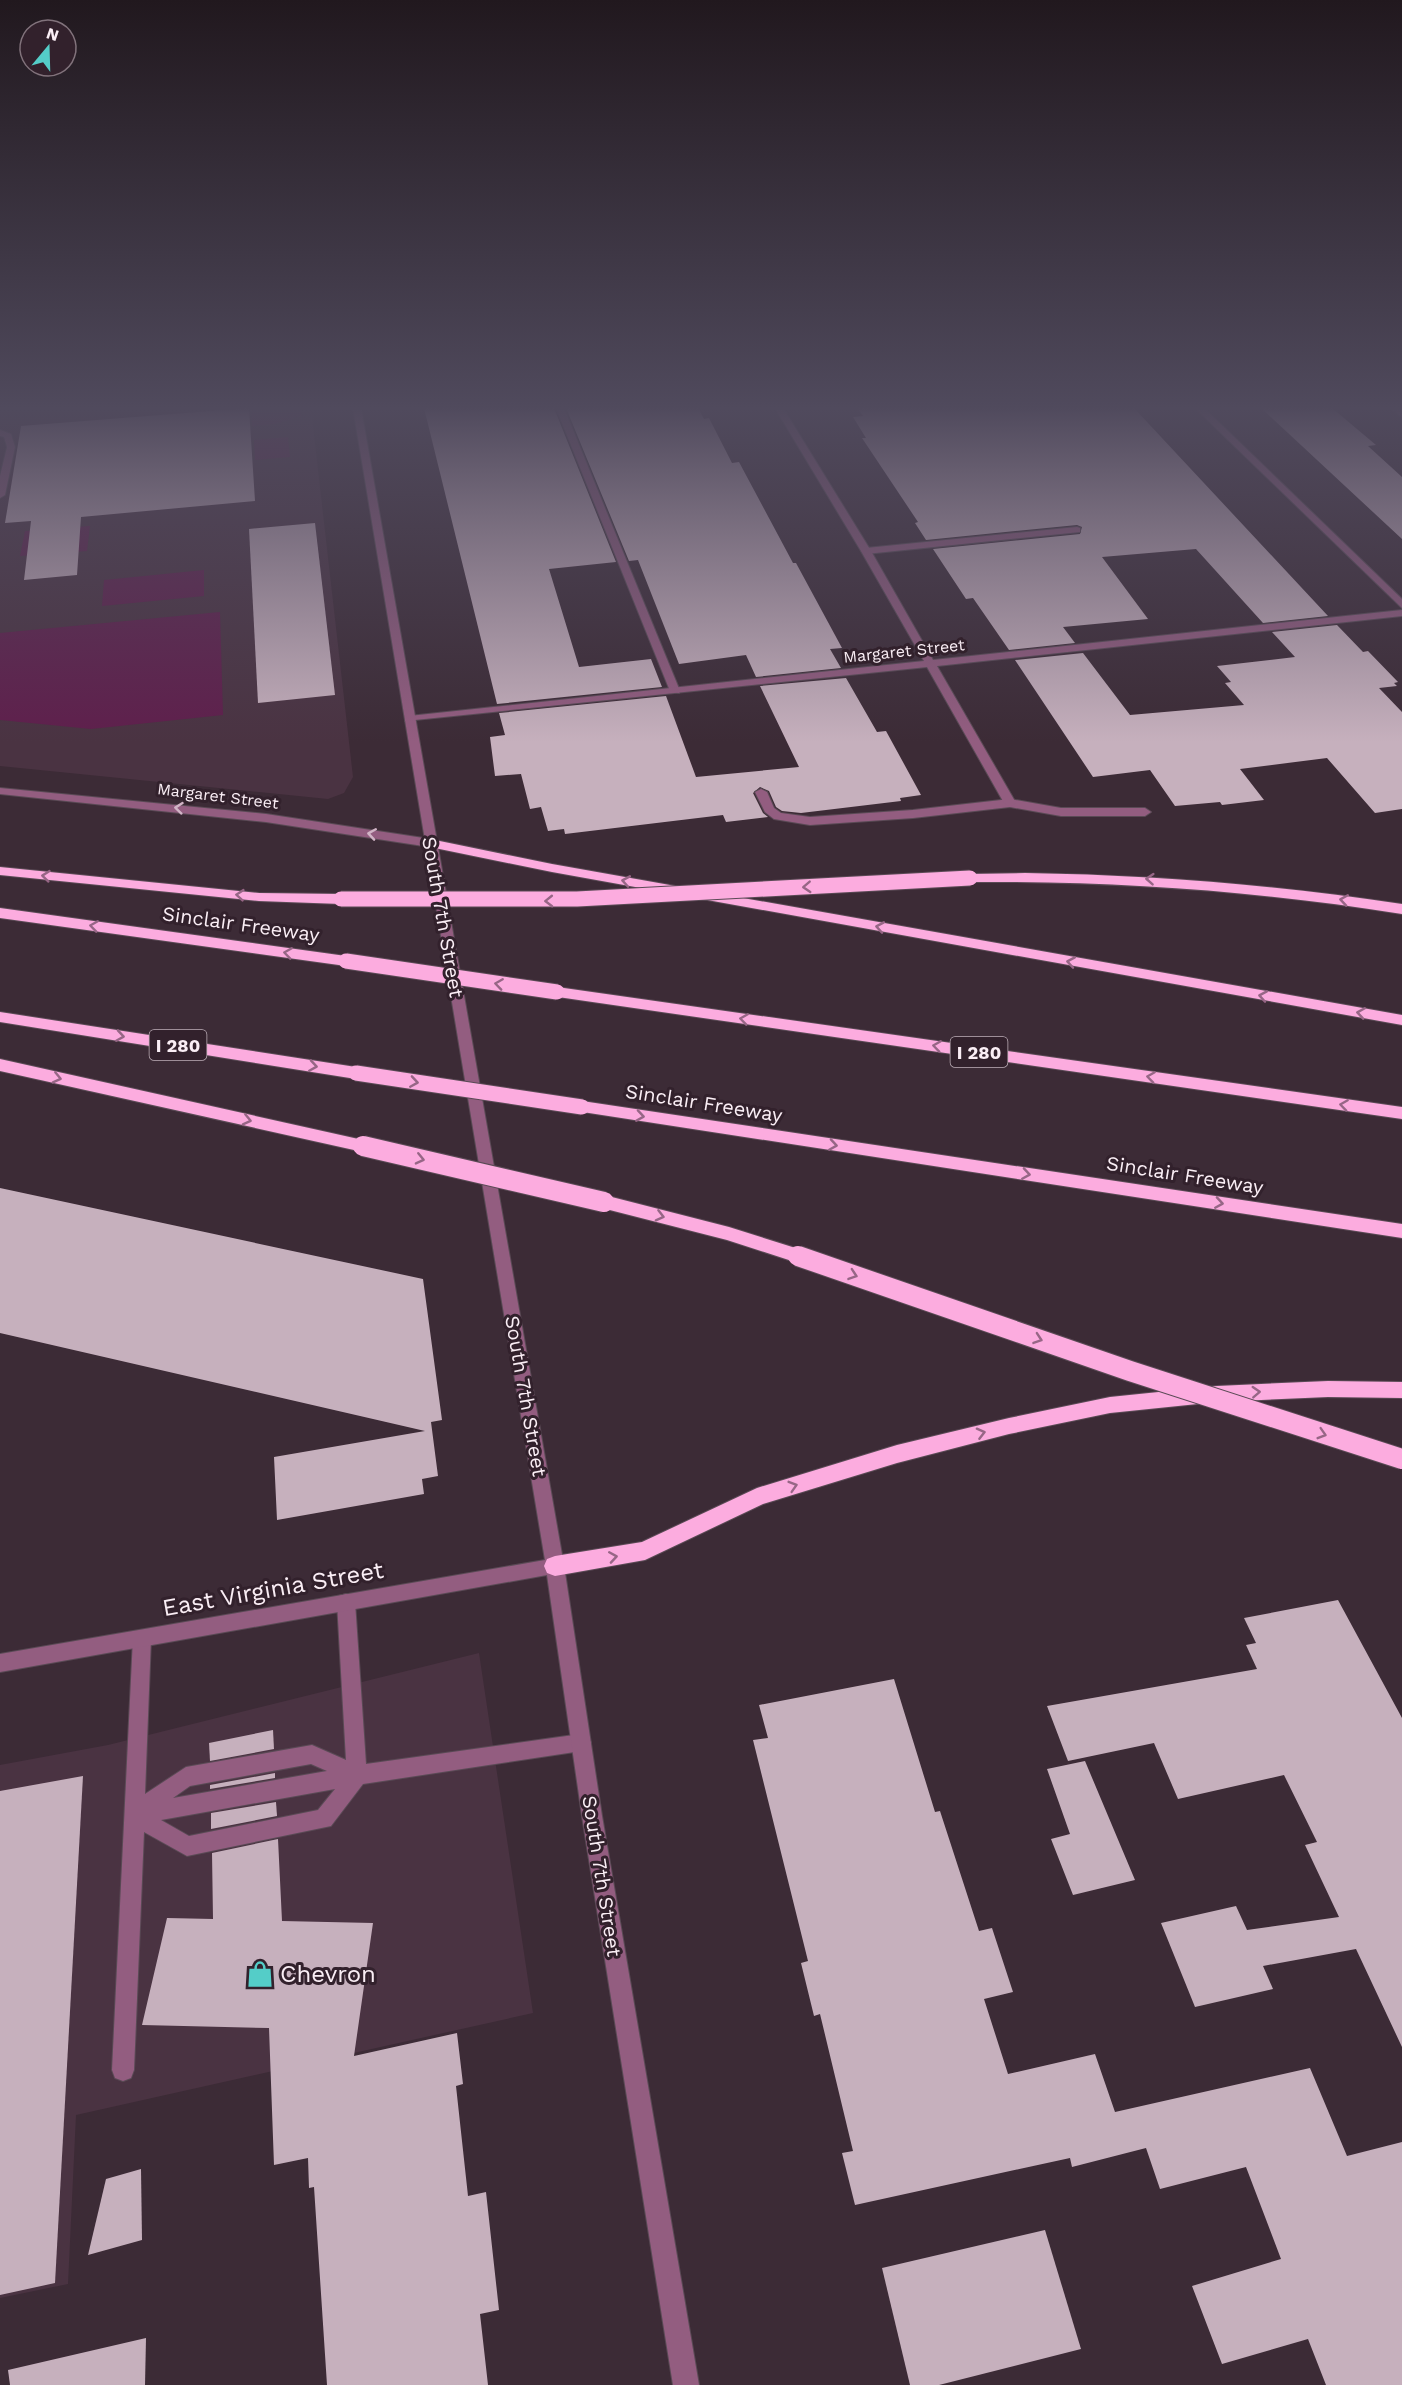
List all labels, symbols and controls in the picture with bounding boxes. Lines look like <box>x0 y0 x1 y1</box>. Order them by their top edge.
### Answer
north arrow <box>18 18 78 78</box>
text: N <box>44 23 61 45</box>
street label: Margaret Street <box>842 635 966 667</box>
street label: Margaret Street <box>156 779 280 813</box>
one-way arrow <box>175 802 184 815</box>
one-way arrow <box>368 828 377 840</box>
street label: South 7th Street <box>417 835 469 1000</box>
one-way arrow <box>42 870 51 883</box>
one-way arrow <box>1146 873 1155 886</box>
one-way arrow <box>621 875 631 888</box>
one-way arrow <box>802 881 811 894</box>
one-way arrow <box>236 889 245 902</box>
one-way arrow <box>1340 894 1349 906</box>
one-way arrow <box>544 895 553 908</box>
street label: Sinclair Freeway <box>161 901 322 947</box>
one-way arrow <box>90 921 99 933</box>
one-way arrow <box>875 921 885 934</box>
one-way arrow <box>283 948 292 960</box>
one-way arrow <box>1067 956 1076 968</box>
one-way arrow <box>494 978 504 990</box>
one-way arrow <box>1259 990 1269 1003</box>
one-way arrow <box>1357 1007 1367 1020</box>
one-way arrow <box>740 1013 749 1025</box>
one-way arrow <box>115 1029 125 1041</box>
road number: I 280 <box>150 1030 207 1060</box>
road number: I 280 <box>950 1037 1008 1067</box>
one-way arrow <box>933 1041 942 1053</box>
one-way arrow <box>307 1059 317 1072</box>
one-way arrow <box>52 1070 62 1083</box>
one-way arrow <box>1146 1071 1156 1083</box>
one-way arrow <box>409 1075 419 1087</box>
street label: Sinclair Freeway <box>624 1079 785 1127</box>
one-way arrow <box>1339 1099 1349 1111</box>
one-way arrow <box>636 1109 645 1121</box>
one-way arrow <box>242 1113 252 1126</box>
one-way arrow <box>828 1138 838 1150</box>
one-way arrow <box>415 1151 425 1164</box>
street label: Sinclair Freeway <box>1105 1151 1266 1199</box>
one-way arrow <box>1021 1167 1030 1179</box>
one-way arrow <box>1213 1196 1223 1209</box>
one-way arrow <box>655 1209 665 1222</box>
one-way arrow <box>848 1268 858 1281</box>
street label: South 7th Street <box>500 1314 552 1479</box>
one-way arrow <box>1032 1332 1043 1345</box>
one-way arrow <box>1252 1386 1261 1399</box>
one-way arrow <box>976 1427 986 1440</box>
one-way arrow <box>1316 1427 1327 1440</box>
one-way arrow <box>787 1480 798 1493</box>
one-way arrow <box>608 1551 618 1563</box>
street label: East Virginia Street <box>160 1556 386 1622</box>
street label: South 7th Street <box>577 1794 627 1959</box>
shop icon: Chevron <box>245 1959 275 1989</box>
place label: Chevron <box>280 1960 376 1988</box>

